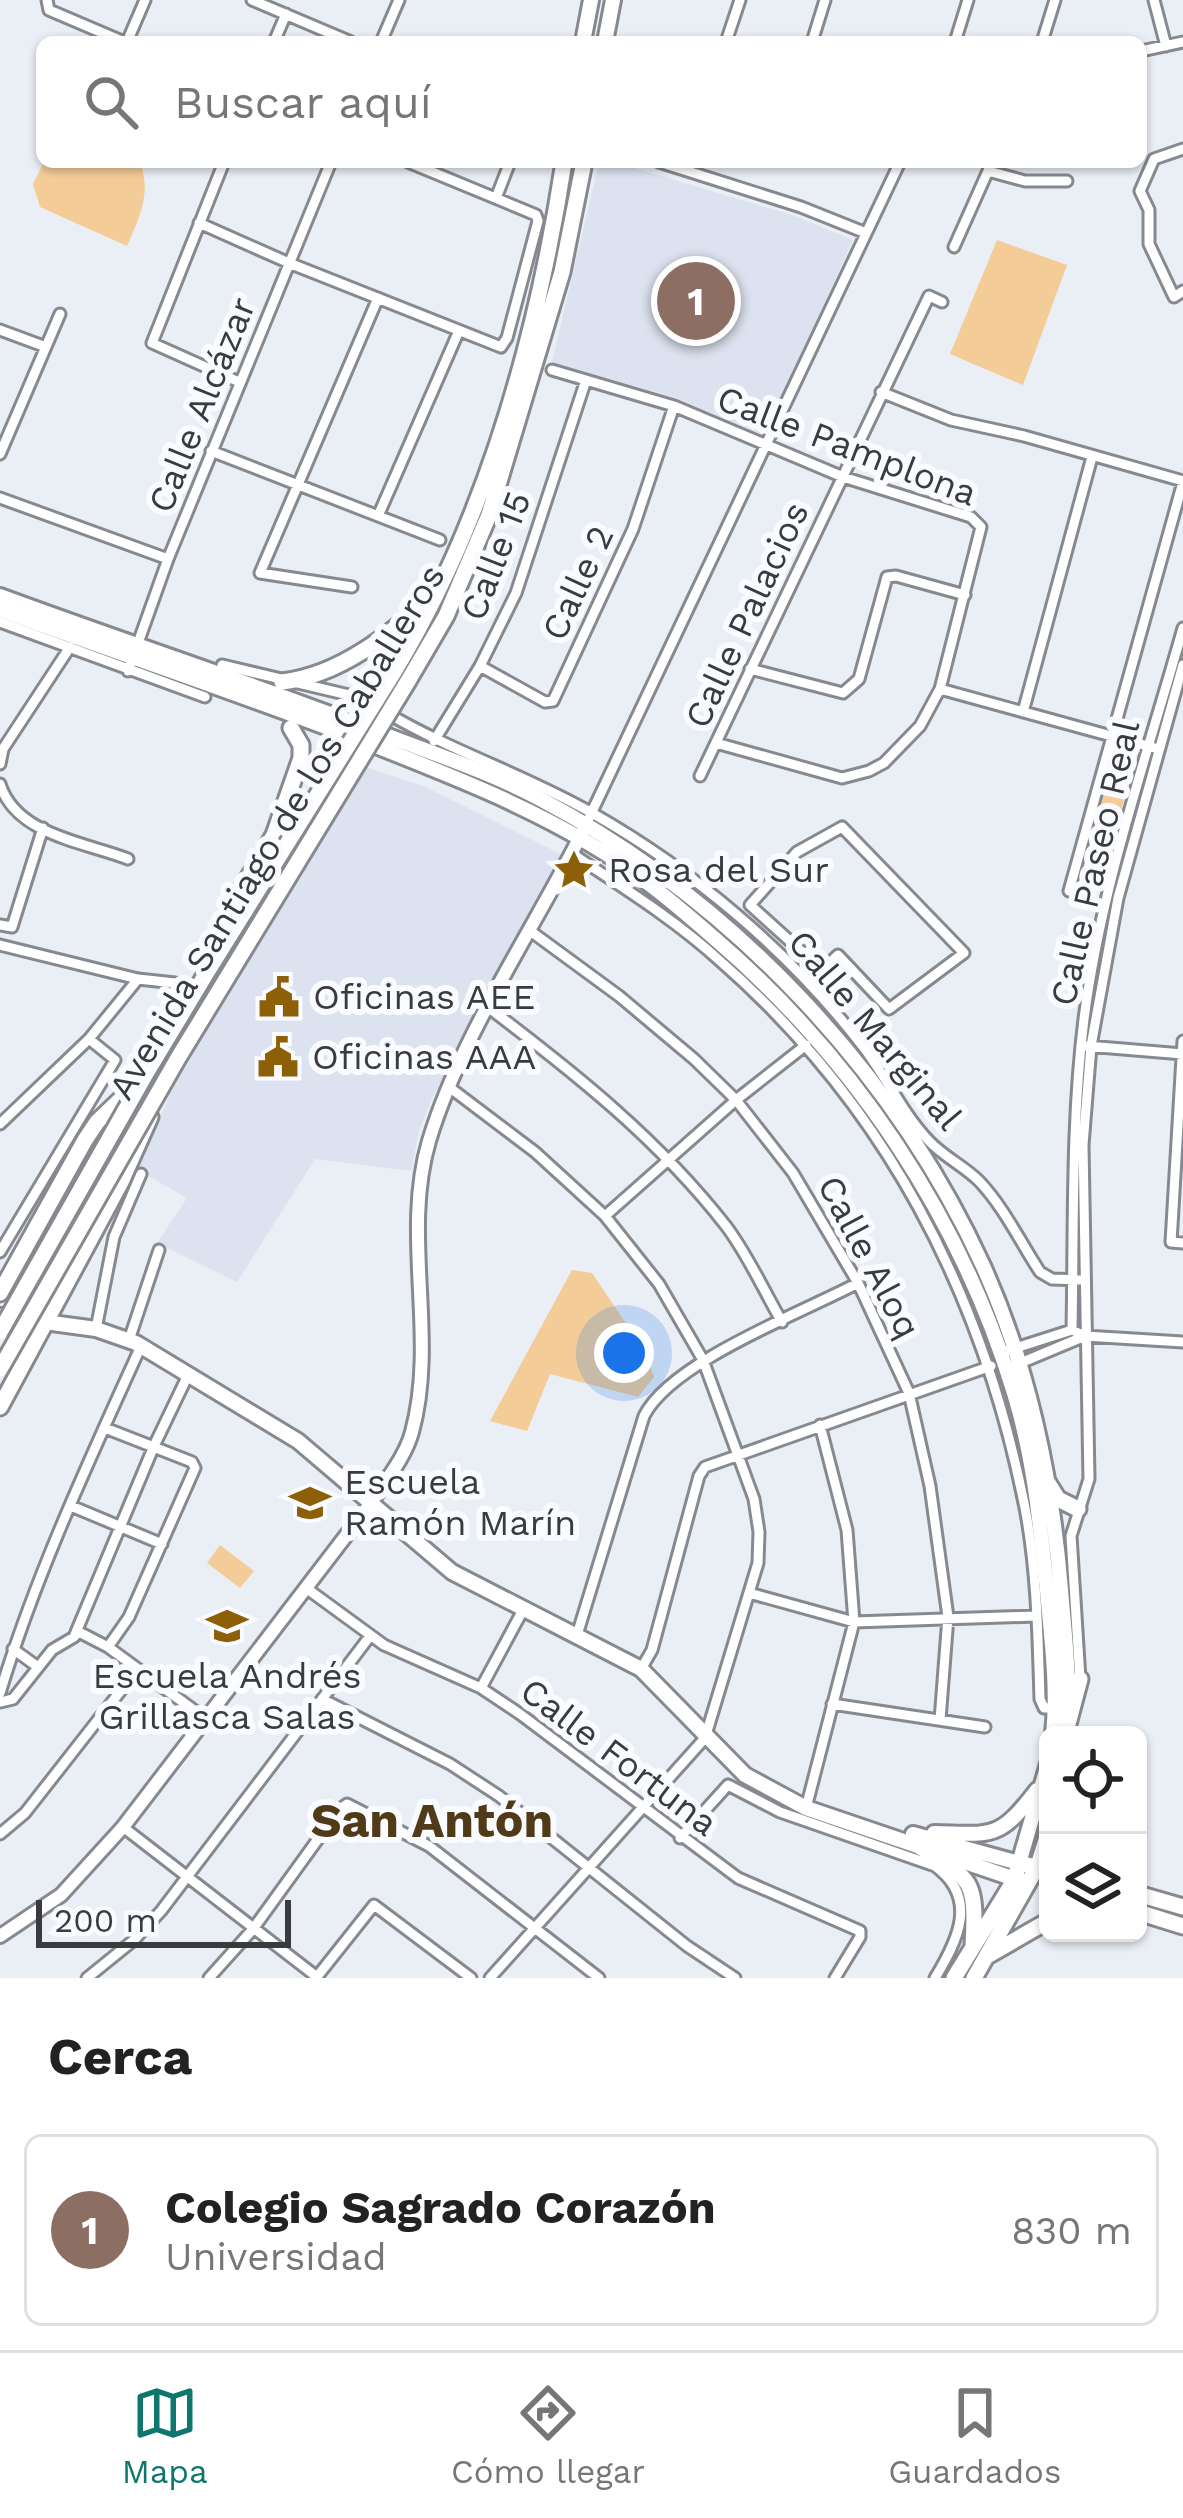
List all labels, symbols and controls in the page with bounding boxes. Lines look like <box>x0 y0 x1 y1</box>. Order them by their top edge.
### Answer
search box <box>36 36 1147 168</box>
icon: search <box>78 69 144 135</box>
text: Buscar aquí <box>174 76 432 129</box>
pin: 1 <box>657 256 735 346</box>
street label: Calle Alcázar <box>140 291 264 519</box>
street label: Calle Pamplona <box>711 377 983 515</box>
street label: Calle 15 <box>452 486 540 626</box>
street label: Calle Palacios <box>676 495 818 735</box>
street label: Calle 2 <box>533 519 623 647</box>
street label: Avenida Santiago de los Caballeros <box>100 557 454 1107</box>
street label: Calle Paseo Real <box>1042 716 1148 1010</box>
place icon: Rosa del Sur <box>551 847 597 893</box>
place label: Rosa del Sur <box>608 849 829 891</box>
street label: Calle Marginal <box>779 922 971 1138</box>
public building icon: Oficinas AEE <box>256 974 302 1020</box>
place label: Oficinas AEE <box>313 976 536 1018</box>
public building icon: Oficinas AAA <box>255 1034 301 1080</box>
place label: Oficinas AAA <box>312 1036 536 1078</box>
street label: Calle Aloq <box>809 1169 929 1345</box>
your location <box>594 1323 654 1383</box>
place label: Escuela Ramón Marín <box>344 1461 576 1544</box>
school or university icon: Escuela Ramón Marín <box>287 1480 333 1526</box>
school or university icon: Escuela Andrés Grillasca Salas <box>204 1603 250 1649</box>
place label: Escuela Andrés Grillasca Salas <box>93 1655 361 1738</box>
street label: Calle Fortuna <box>512 1669 726 1845</box>
map controls <box>1039 1726 1147 1942</box>
button: locate <box>1039 1726 1147 1834</box>
district label: San Antón <box>311 1792 553 1849</box>
button: layers <box>1039 1834 1147 1942</box>
scale bar <box>36 1894 291 1947</box>
text: 200 m <box>54 1901 157 1940</box>
text: Cerca <box>48 2027 192 2086</box>
text: Colegio Sagrado Corazón <box>165 2181 716 2234</box>
text: 1 <box>82 2208 98 2253</box>
text: 830 m <box>1011 2208 1132 2253</box>
text: Universidad <box>165 2234 387 2279</box>
tab: Mapa <box>122 2380 208 2491</box>
tab: Cómo llegar <box>451 2380 645 2491</box>
tab: Guardados <box>888 2380 1061 2491</box>

